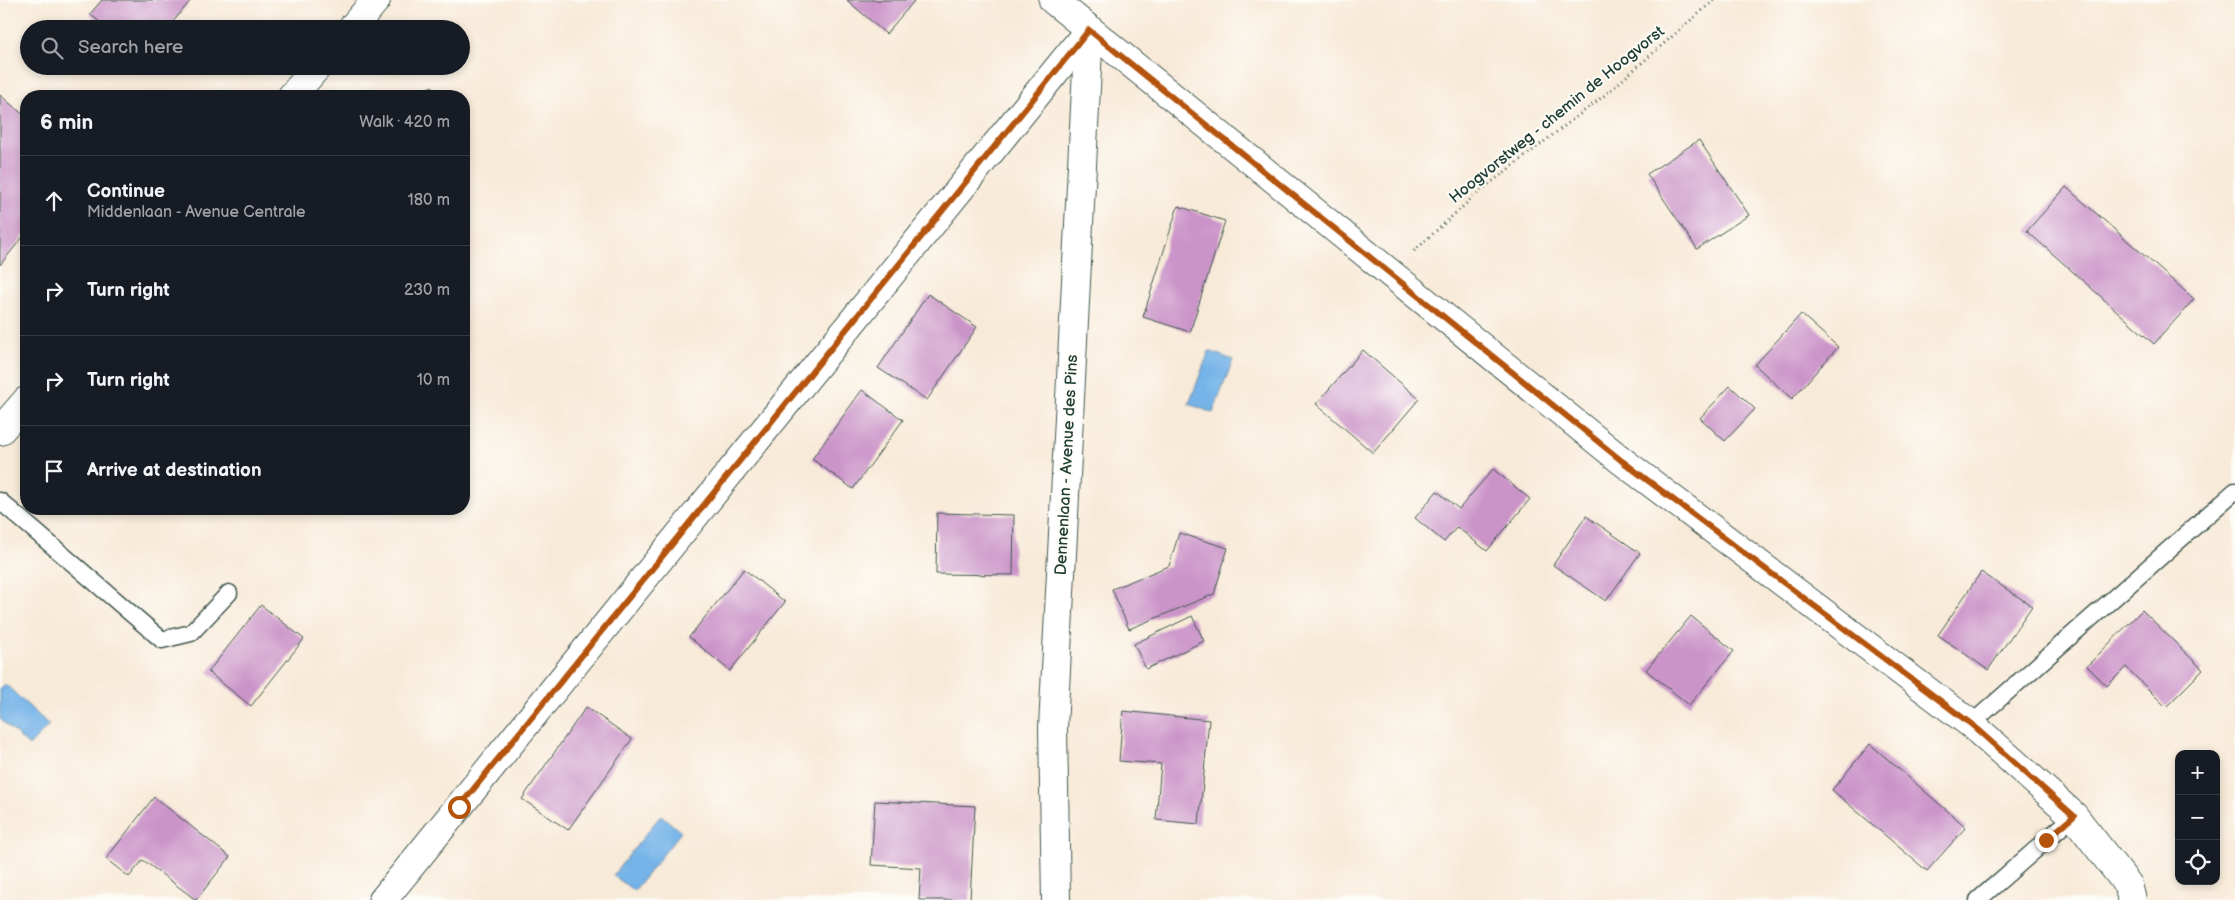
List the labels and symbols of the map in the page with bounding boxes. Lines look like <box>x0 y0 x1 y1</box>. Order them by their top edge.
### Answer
street label: Hoogvorstweg - chemin de Hoogvorst <box>1446 22 1668 208</box>
street label: Dennenlaan - Avenue des Pins <box>1052 354 1082 576</box>
route start <box>448 796 471 819</box>
route end <box>2035 829 2058 852</box>

